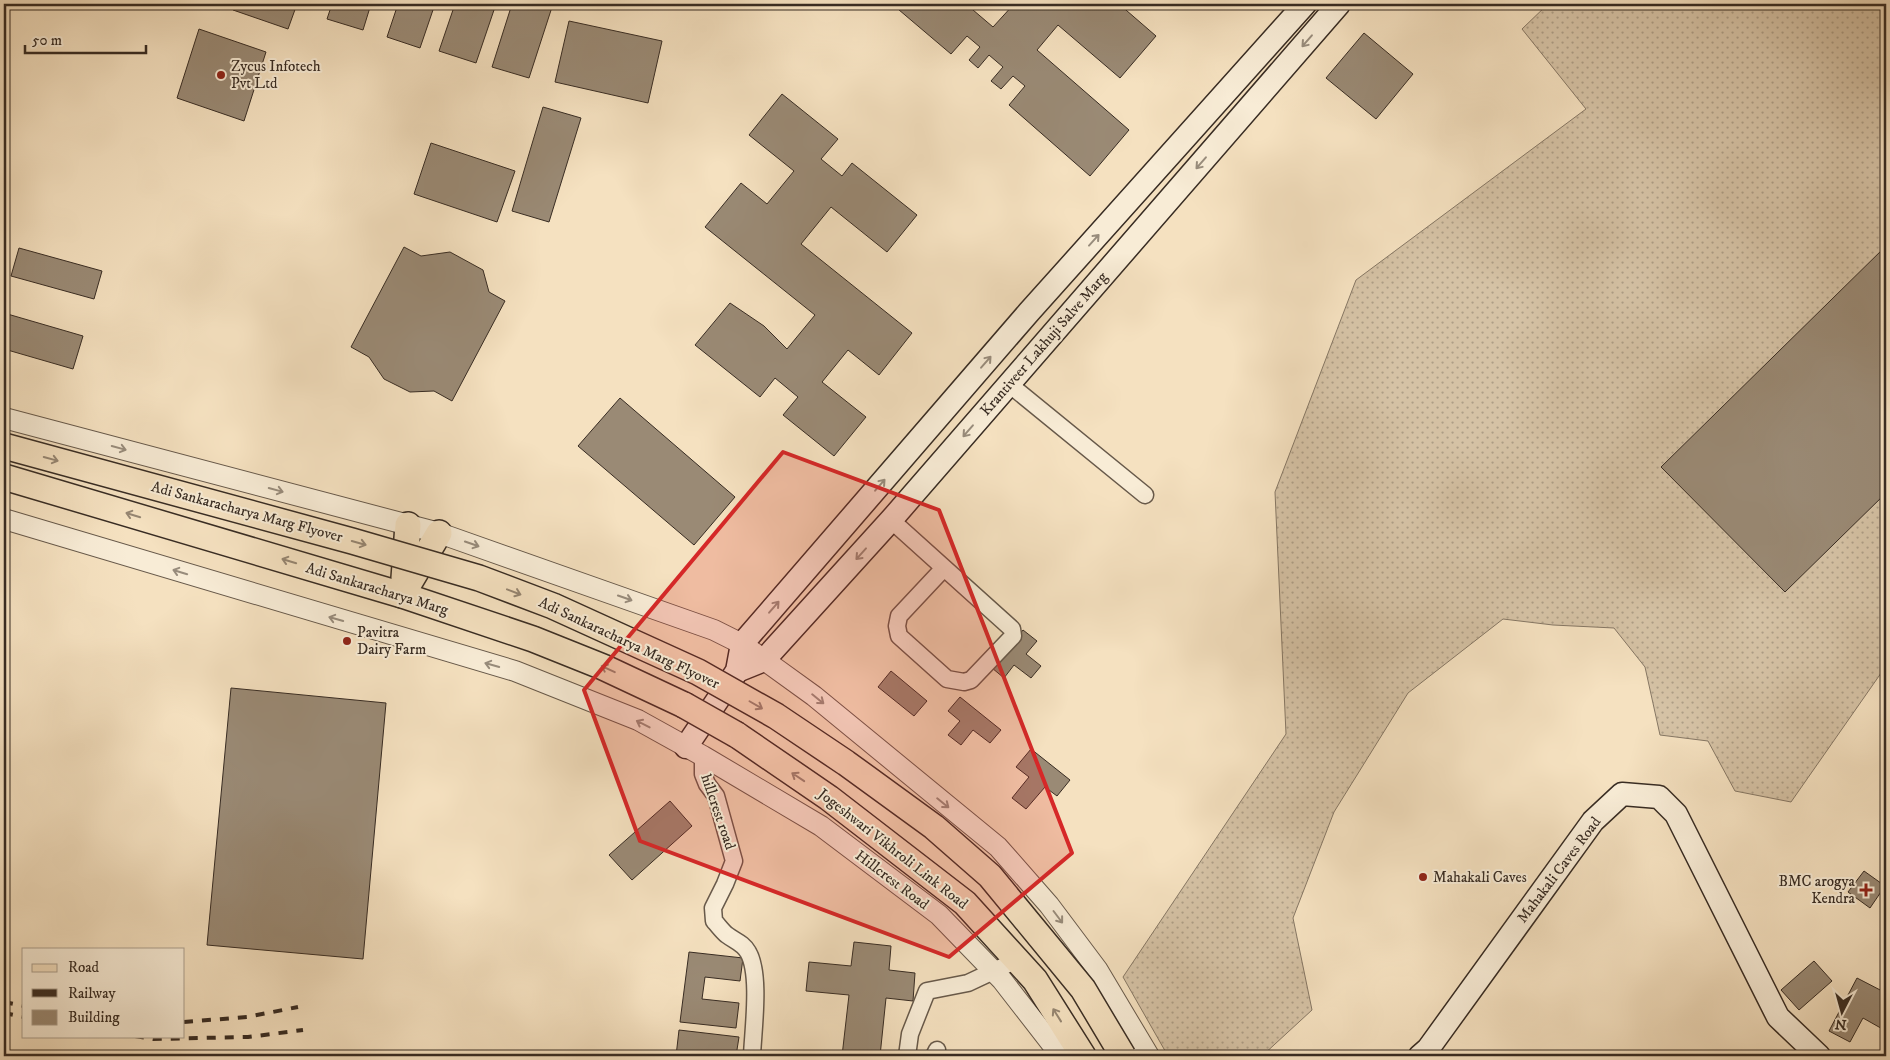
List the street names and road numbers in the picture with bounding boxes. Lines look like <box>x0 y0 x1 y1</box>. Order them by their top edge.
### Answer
street label: Krantiveer Lakhuji Salve Marg <box>976 268 1112 420</box>
street label: Adi Sankaracharya Marg Flyover <box>149 477 345 547</box>
street label: Adi Sankaracharya Marg <box>304 558 451 620</box>
street label: Adi Sankaracharya Marg Flyover <box>536 593 723 693</box>
street label: hillcrest road <box>696 772 740 853</box>
street label: Jogeshwari Vikhroli Link Road <box>813 783 972 914</box>
street label: Mahakali Caves Road <box>1513 813 1605 927</box>
street label: Hillcrest Road <box>851 846 933 914</box>

